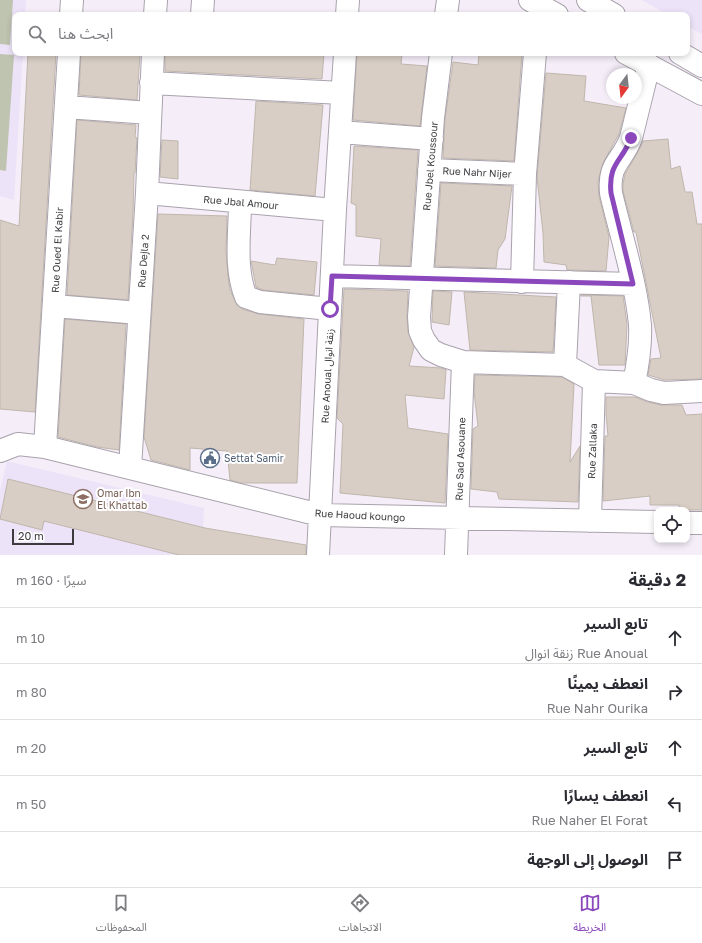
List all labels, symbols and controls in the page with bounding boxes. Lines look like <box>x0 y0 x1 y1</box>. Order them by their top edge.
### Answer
search box <box>12 12 690 56</box>
icon: search <box>26 23 48 45</box>
text: ابحث هنا <box>58 24 113 42</box>
north arrow <box>606 68 642 104</box>
street label: Rue Jbel Koussour <box>420 121 440 211</box>
route end <box>622 129 640 147</box>
street label: Rue Nahr Nijer <box>442 164 512 180</box>
street label: Rue Jbal Amour <box>203 193 279 211</box>
street label: Rue Oued El Kabir <box>49 207 65 293</box>
street label: Rue Dejla 2 <box>135 234 151 288</box>
route start <box>321 300 339 318</box>
street label: Rue Anoual زنقة انوال <box>319 328 336 424</box>
street label: Rue Sad Asouane <box>453 417 467 501</box>
street label: Rue Zallaka <box>585 423 599 479</box>
public building icon: Settat Samir <box>199 447 221 469</box>
place label: Settat Samir <box>224 452 284 464</box>
place label: Omar Ibn El Khattab <box>97 487 147 511</box>
school or university icon: Omar Ibn El Khattab <box>72 488 94 510</box>
street label: Rue Haoud koungo <box>314 507 406 523</box>
map controls <box>654 507 690 543</box>
button: locate <box>654 507 690 543</box>
scale bar <box>12 527 74 546</box>
text: 20 m <box>18 529 44 542</box>
text: 2 دقيقة <box>629 569 686 590</box>
text: سيرًا · 160 m <box>16 572 86 588</box>
text: تابع السير <box>584 614 648 632</box>
icon: ahead <box>664 627 686 649</box>
text: 10 m <box>16 630 45 646</box>
text: Rue Anoual زنقة انوال <box>525 645 648 661</box>
text: انعطف يمينًا <box>568 674 648 692</box>
icon: right <box>664 681 686 703</box>
text: 80 m <box>16 684 47 700</box>
text: Rue Nahr Ourika <box>547 700 648 716</box>
icon: ahead <box>664 737 686 759</box>
text: تابع السير <box>584 738 648 756</box>
text: 20 m <box>16 740 46 756</box>
text: انعطف يسارًا <box>564 786 648 804</box>
icon: left <box>664 793 686 815</box>
text: 50 m <box>16 796 46 812</box>
text: Rue Naher El Forat <box>532 812 648 828</box>
icon: arrive <box>664 849 686 871</box>
text: الوصول إلى الوجهة <box>527 850 648 868</box>
tab: المحفوظات <box>96 892 147 939</box>
tab: الاتجاهات <box>339 892 382 939</box>
tab: الخريطة <box>573 892 606 939</box>

